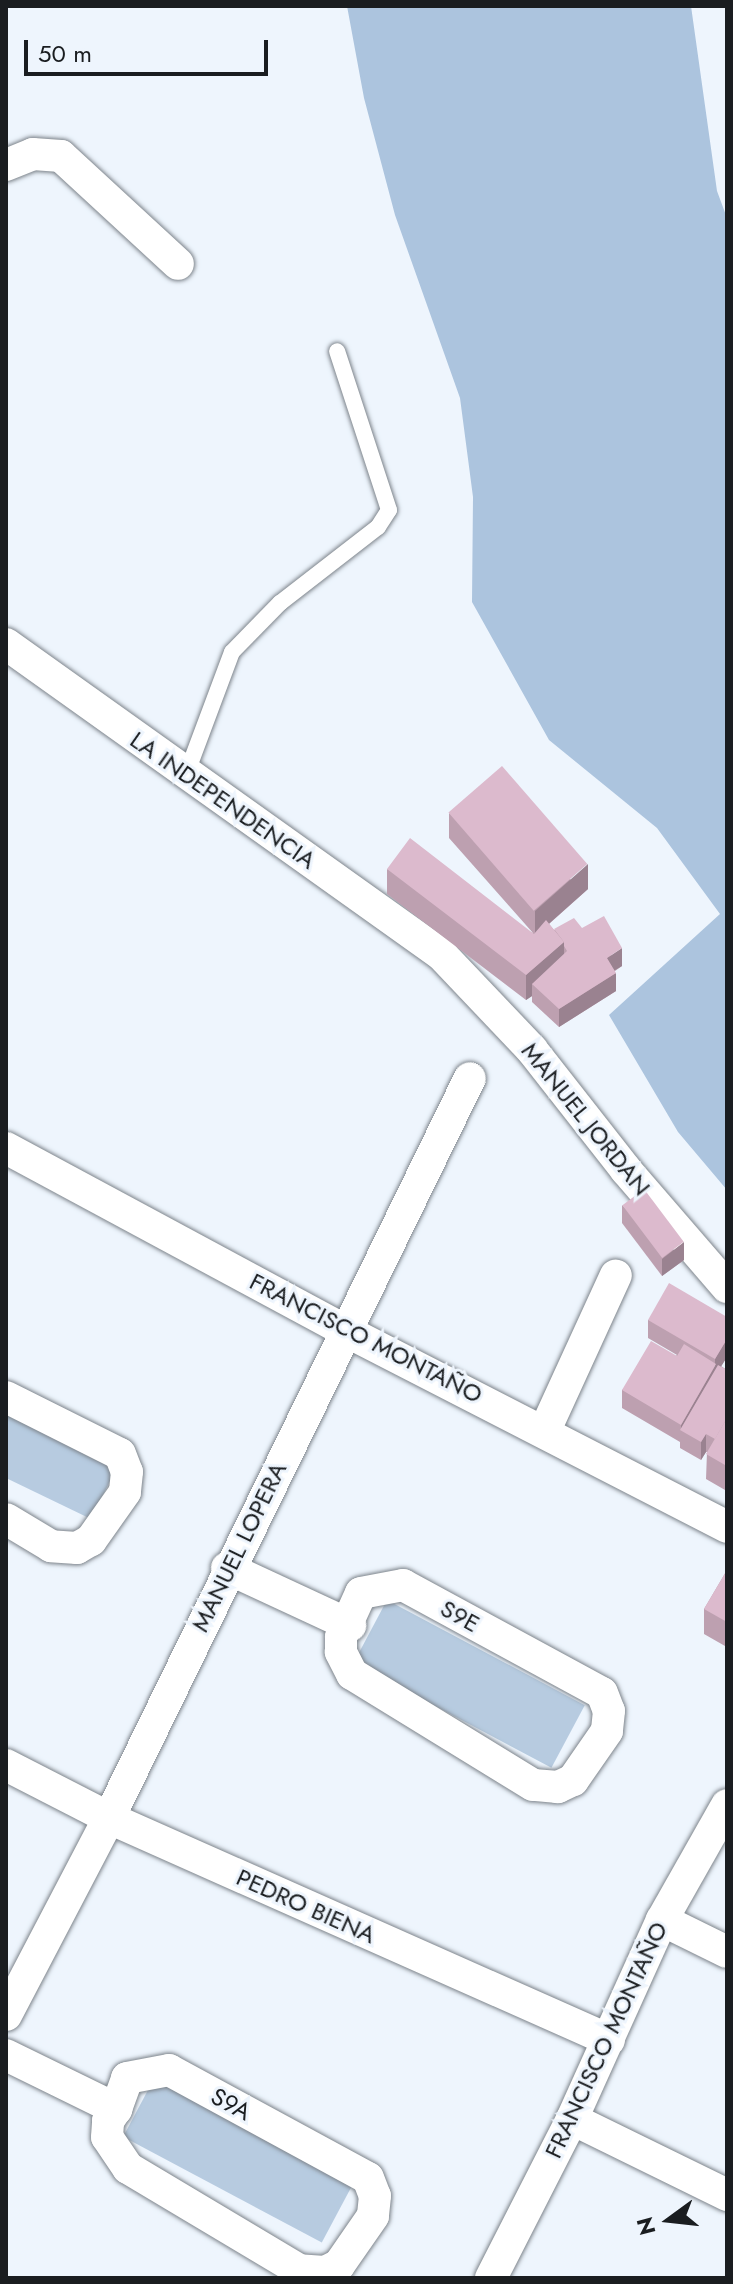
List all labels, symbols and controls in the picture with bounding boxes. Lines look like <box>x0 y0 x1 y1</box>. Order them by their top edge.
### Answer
scale bar <box>28 24 272 74</box>
text: 50 m <box>38 36 92 71</box>
street label: LA INDEPENDENCIA <box>125 725 321 875</box>
street label: MANUEL JORDAN <box>516 1037 656 1201</box>
street label: FRANCISCO MONTAÑO <box>245 1267 487 1409</box>
street label: MANUEL LOPERA <box>186 1458 292 1636</box>
street label: S9E <box>435 1594 485 1638</box>
street label: PEDRO BIENA <box>232 1863 380 1949</box>
street label: FRANCISCO MONTAÑO <box>539 1917 673 2163</box>
street label: S9A <box>206 2082 256 2126</box>
north arrow <box>629 2180 709 2260</box>
text: N <box>628 2214 664 2239</box>

